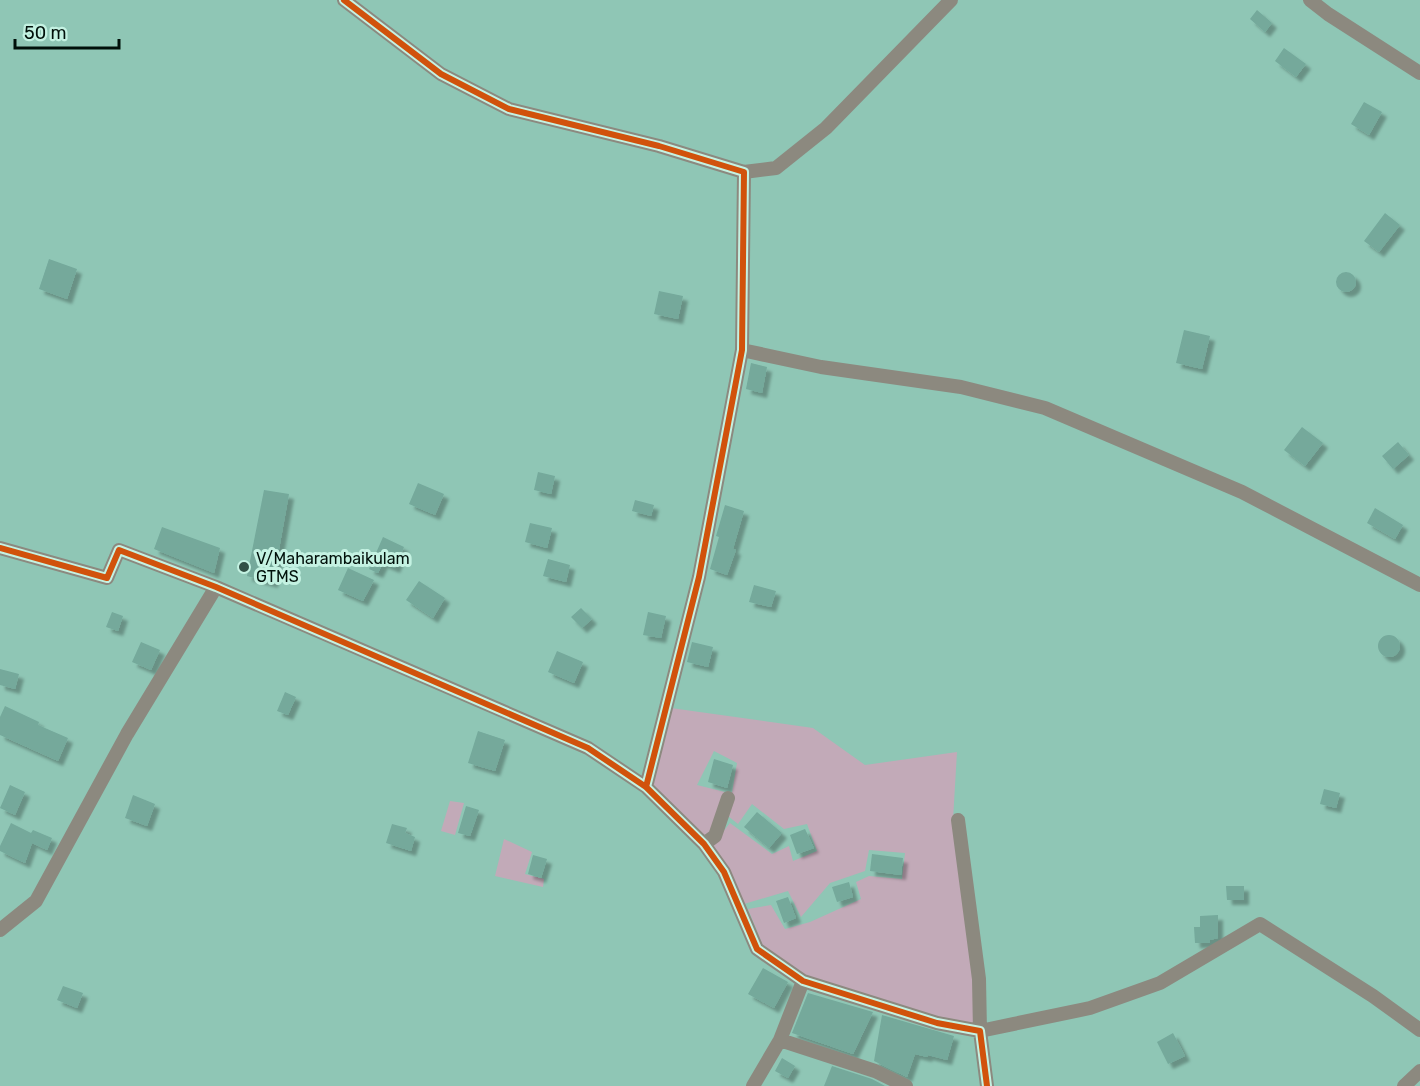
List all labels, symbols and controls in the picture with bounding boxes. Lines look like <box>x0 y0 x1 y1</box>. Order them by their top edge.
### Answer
scale bar <box>15 12 118 50</box>
text: 50 m <box>24 22 67 44</box>
place label: V/Maharambaikulam GTMS <box>256 549 410 586</box>
marker: V/Maharambaikulam GTMS <box>237 560 251 574</box>

